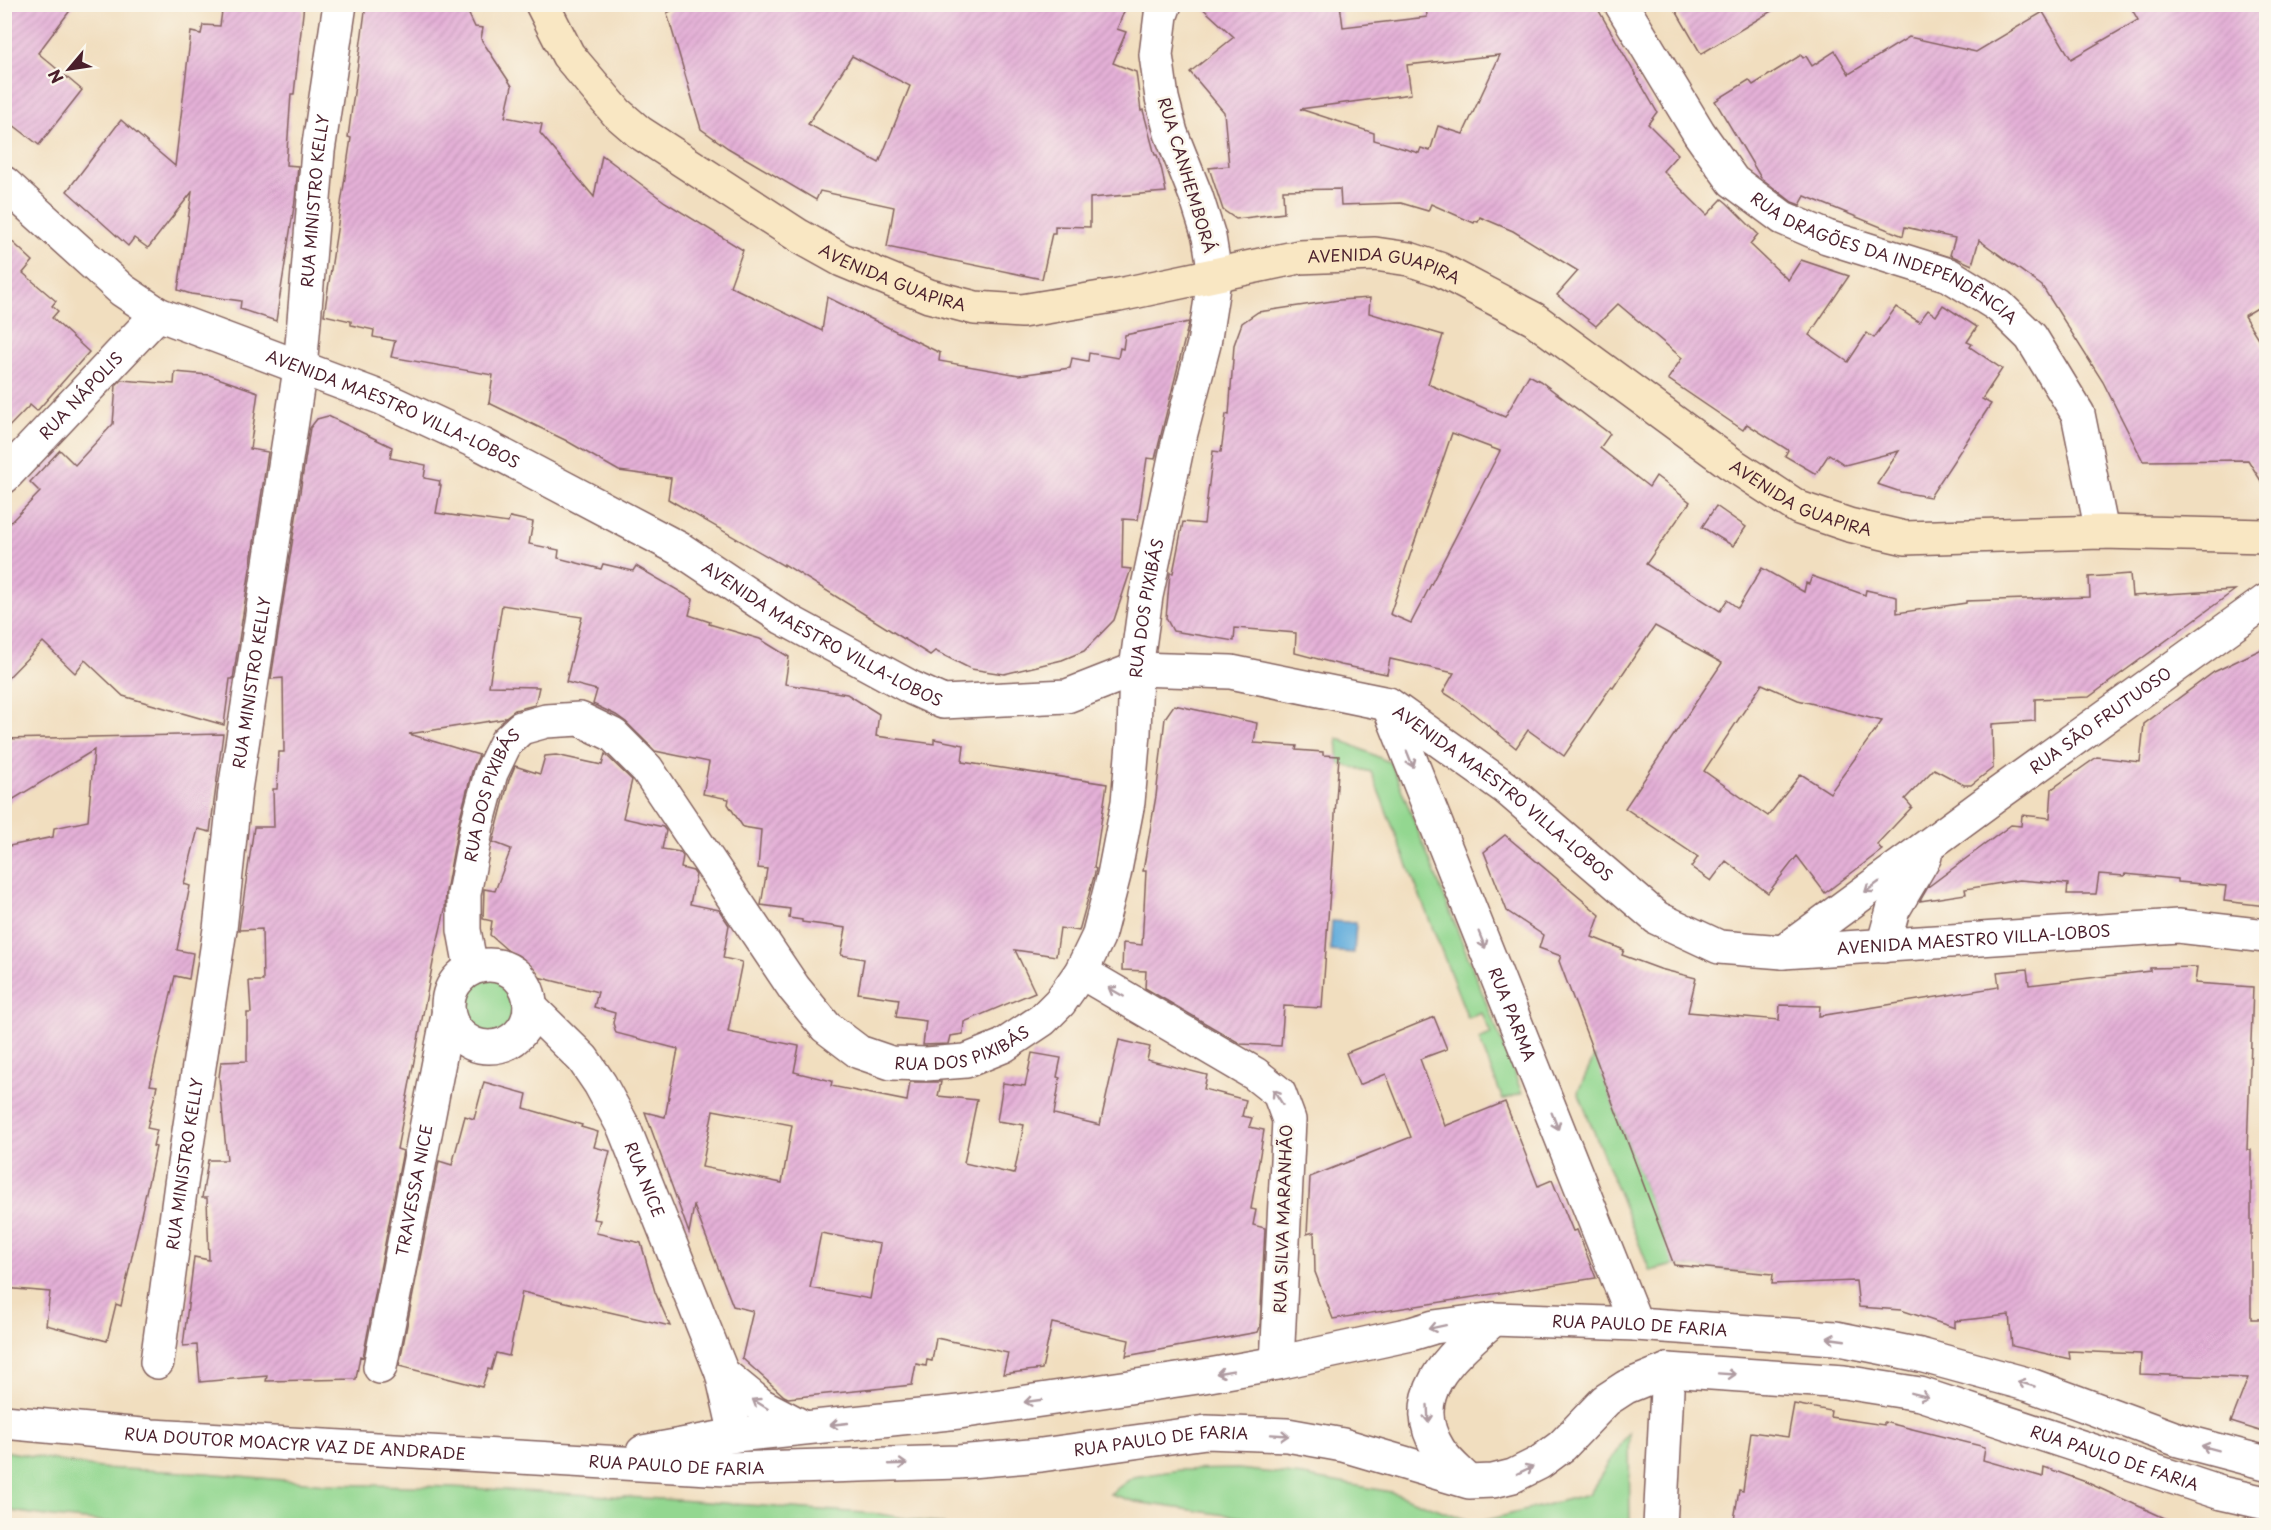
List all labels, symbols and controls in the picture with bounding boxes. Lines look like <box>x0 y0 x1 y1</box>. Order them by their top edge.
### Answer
north arrow <box>39 39 99 99</box>
text: N <box>41 65 69 88</box>
street label: RUA CANHEMBORÁ <box>1153 94 1223 256</box>
street label: RUA MINISTRO KELLY <box>294 113 334 289</box>
street label: RUA DRAGÕES DA INDEPENDÊNCIA <box>1746 185 2024 329</box>
street label: AVENIDA GUAPIRA <box>815 237 969 316</box>
street label: AVENIDA GUAPIRA <box>1307 241 1465 289</box>
street label: AVENIDA MAESTRO VILLA-LOBOS <box>263 343 524 473</box>
street label: RUA NÁPOLIS <box>33 346 128 444</box>
street label: AVENIDA GUAPIRA <box>1726 453 1874 541</box>
street label: RUA DOS PIXIBÁS <box>1123 536 1169 678</box>
street label: AVENIDA MAESTRO VILLA-LOBOS <box>698 554 947 711</box>
street label: RUA MINISTRO KELLY <box>225 595 276 770</box>
street label: RUA SÃO FRUTUOSO <box>2024 660 2176 779</box>
street label: AVENIDA MAESTRO VILLA-LOBOS <box>1389 698 1619 886</box>
street label: RUA DOS PIXIBÁS <box>457 722 525 864</box>
one-way arrow <box>1405 749 1416 767</box>
one-way arrow <box>1865 880 1881 893</box>
street label: AVENIDA MAESTRO VILLA-LOBOS <box>1836 917 2111 959</box>
one-way arrow <box>1477 930 1488 949</box>
street label: RUA PARMA <box>1483 963 1543 1065</box>
one-way arrow <box>1108 986 1125 998</box>
street label: RUA DOS PIXIBÁS <box>894 1019 1034 1075</box>
street label: RUA MINISTRO KELLY <box>159 1076 208 1251</box>
one-way arrow <box>1272 1089 1284 1106</box>
one-way arrow <box>1550 1111 1561 1130</box>
street label: TRAVESSA NICE <box>389 1122 438 1258</box>
street label: RUA SILVA MARANHÃO <box>1267 1124 1297 1314</box>
street label: RUA NICE <box>620 1138 671 1220</box>
street label: RUA PAULO DE FARIA <box>1551 1308 1728 1341</box>
one-way arrow <box>1427 1322 1447 1333</box>
one-way arrow <box>1827 1333 1847 1344</box>
one-way arrow <box>1216 1367 1236 1378</box>
one-way arrow <box>1716 1368 1736 1379</box>
one-way arrow <box>2017 1378 2036 1389</box>
one-way arrow <box>1910 1390 1929 1402</box>
one-way arrow <box>1023 1396 1043 1407</box>
one-way arrow <box>752 1397 769 1409</box>
one-way arrow <box>1422 1404 1433 1423</box>
street label: RUA PAULO DE FARIA <box>2027 1418 2202 1496</box>
one-way arrow <box>830 1419 850 1430</box>
street label: RUA PAULO DE FARIA <box>1072 1419 1249 1461</box>
street label: RUA DOUTOR MOACYR VAZ DE ANDRADE <box>123 1420 467 1465</box>
one-way arrow <box>1270 1429 1290 1440</box>
one-way arrow <box>2201 1441 2220 1453</box>
street label: RUA PAULO DE FARIA <box>588 1448 765 1480</box>
one-way arrow <box>888 1458 908 1470</box>
one-way arrow <box>1515 1463 1533 1475</box>

